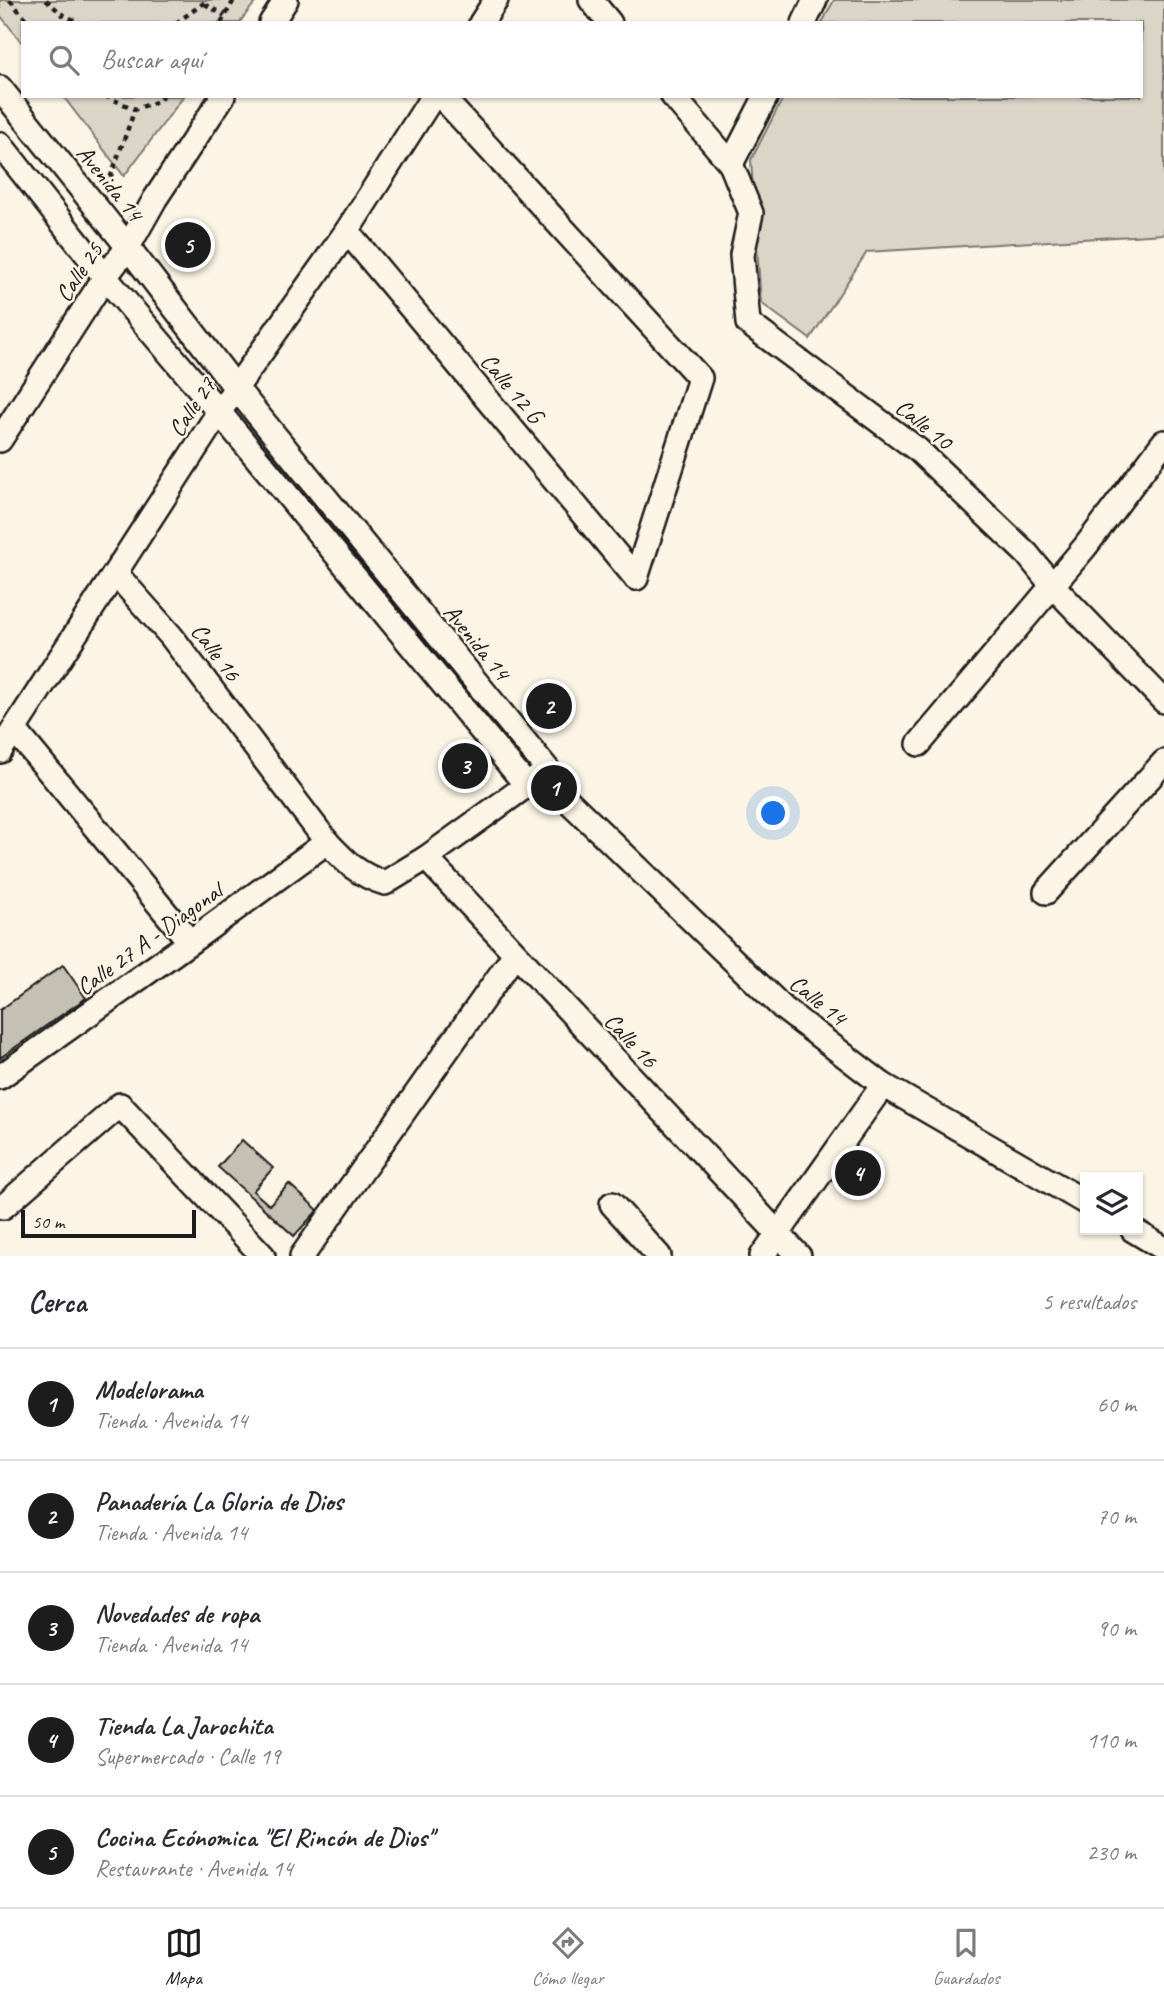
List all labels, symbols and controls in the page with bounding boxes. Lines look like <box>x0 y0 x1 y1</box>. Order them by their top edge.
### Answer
search box <box>21 21 1143 98</box>
icon: search <box>45 41 83 79</box>
text: Buscar aquí <box>101 43 203 76</box>
street label: Avenida 14 <box>70 139 151 229</box>
pin: 5 <box>165 219 211 271</box>
street label: Calle 25 <box>48 236 110 307</box>
street label: Calle 12 G <box>474 347 552 431</box>
street label: Calle 27 <box>161 371 223 442</box>
street label: Calle 10 <box>889 392 960 458</box>
street label: Avenida 14 <box>437 598 518 688</box>
street label: Calle 16 <box>184 617 248 688</box>
pin: 2 <box>526 680 572 732</box>
pin: 3 <box>442 740 488 792</box>
pin: 1 <box>531 762 577 814</box>
your location <box>756 796 790 830</box>
street label: Calle 27 A - Diagonal <box>70 874 231 1002</box>
street label: Calle 14 <box>783 968 854 1034</box>
street label: Calle 16 <box>598 1006 665 1075</box>
pin: 4 <box>835 1147 881 1199</box>
map controls <box>1080 1172 1143 1235</box>
button: layers <box>1080 1172 1143 1235</box>
scale bar <box>21 1207 196 1239</box>
text: 50 m <box>32 1210 64 1234</box>
text: Cerca <box>28 1283 86 1321</box>
text: 5 resultados <box>1042 1287 1136 1316</box>
text: Modelorama <box>95 1373 203 1406</box>
text: 1 <box>46 1390 56 1419</box>
text: 60 m <box>1097 1390 1136 1419</box>
text: Tienda · Avenida 14 <box>95 1406 247 1435</box>
text: Panadería La Gloria de Dios <box>95 1485 343 1518</box>
text: 2 <box>46 1502 56 1531</box>
text: 70 m <box>1097 1502 1136 1531</box>
text: Tienda · Avenida 14 <box>95 1518 247 1547</box>
text: Novedades de ropa <box>95 1597 259 1630</box>
text: 3 <box>46 1614 56 1643</box>
text: 90 m <box>1097 1614 1136 1643</box>
text: Tienda · Avenida 14 <box>95 1630 247 1659</box>
text: Tienda La Jarochita <box>95 1709 273 1742</box>
text: 4 <box>46 1726 56 1755</box>
text: 110 m <box>1087 1726 1136 1755</box>
text: Supermercado · Calle 19 <box>95 1742 280 1771</box>
text: Cocina Ecónomica "El Rincón de Dios" <box>95 1821 433 1854</box>
text: 5 <box>46 1838 56 1867</box>
text: 230 m <box>1087 1838 1136 1867</box>
text: Restaurante · Avenida 14 <box>95 1854 293 1883</box>
tab: Mapa <box>165 1924 203 1990</box>
tab: Cómo llegar <box>532 1924 604 1990</box>
tab: Guardados <box>933 1924 999 1990</box>

